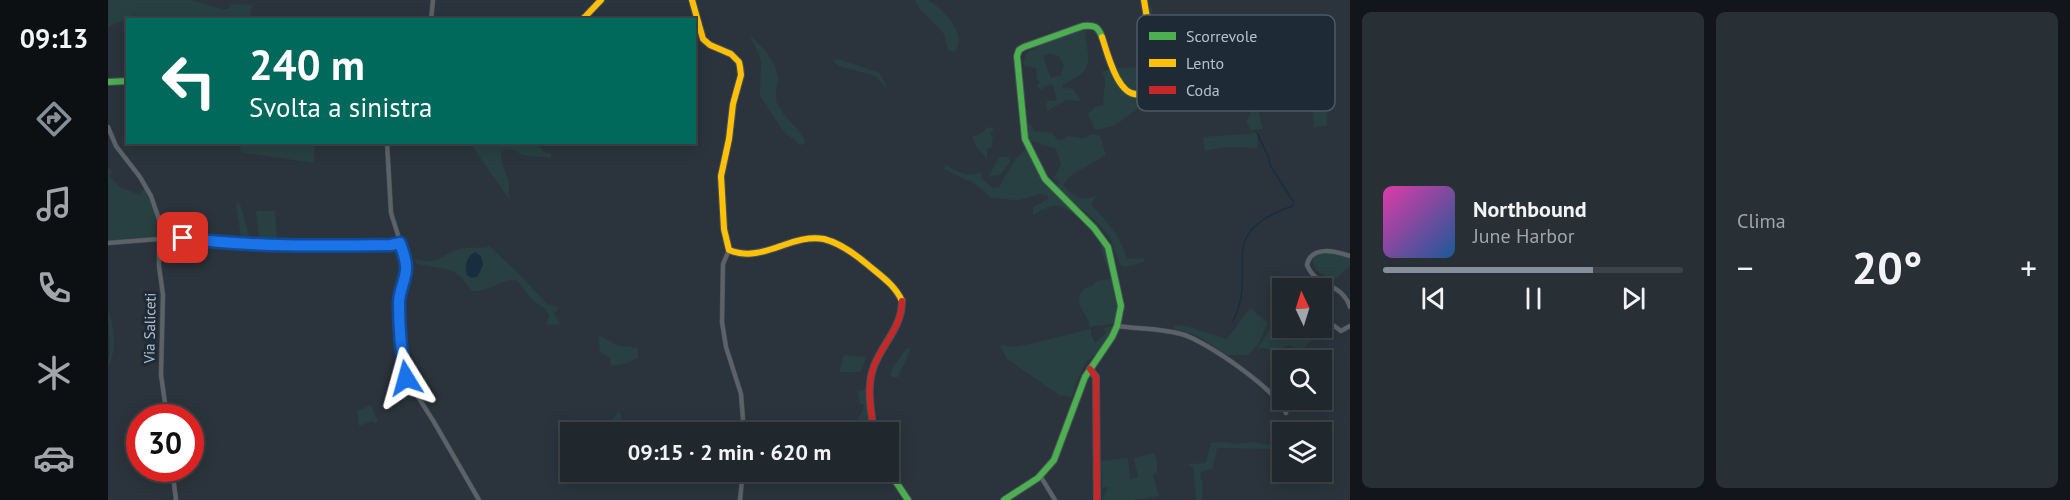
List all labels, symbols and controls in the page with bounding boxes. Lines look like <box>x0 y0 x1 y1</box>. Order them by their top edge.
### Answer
legend <box>1137 15 1335 111</box>
text: 09:13 <box>20 21 88 55</box>
text: Scorrevole <box>1186 26 1258 46</box>
text: 240 m <box>249 37 365 92</box>
icon: left <box>150 42 228 120</box>
text: Lento <box>1186 53 1224 73</box>
text: Coda <box>1186 80 1220 100</box>
text: Svolta a sinistra <box>249 90 432 124</box>
icon: directions <box>33 98 75 140</box>
icon: music <box>33 183 75 225</box>
text: Northbound <box>1473 195 1587 223</box>
text: Clima <box>1737 208 1786 234</box>
pin <box>157 212 208 263</box>
icon: arrive <box>166 221 199 254</box>
text: June Harbor <box>1473 223 1575 249</box>
text: 20° <box>1852 238 1922 296</box>
text: − <box>1737 246 1754 289</box>
text: + <box>2020 246 2037 289</box>
icon: phone <box>33 267 75 309</box>
north arrow <box>1272 278 1332 338</box>
map controls <box>1272 278 1332 482</box>
icon: previous <box>1417 282 1450 315</box>
icon: pause <box>1517 282 1550 315</box>
icon: next <box>1617 282 1650 315</box>
street label: Via Saliceti <box>139 292 160 365</box>
position arrow <box>374 346 438 410</box>
button: search <box>1272 350 1332 410</box>
icon: climate <box>33 352 75 394</box>
speed limit sign: 30 <box>126 404 204 482</box>
button: layers <box>1272 422 1332 482</box>
icon: car <box>33 437 75 479</box>
text: 09:15 · 2 min · 620 m <box>628 438 831 466</box>

